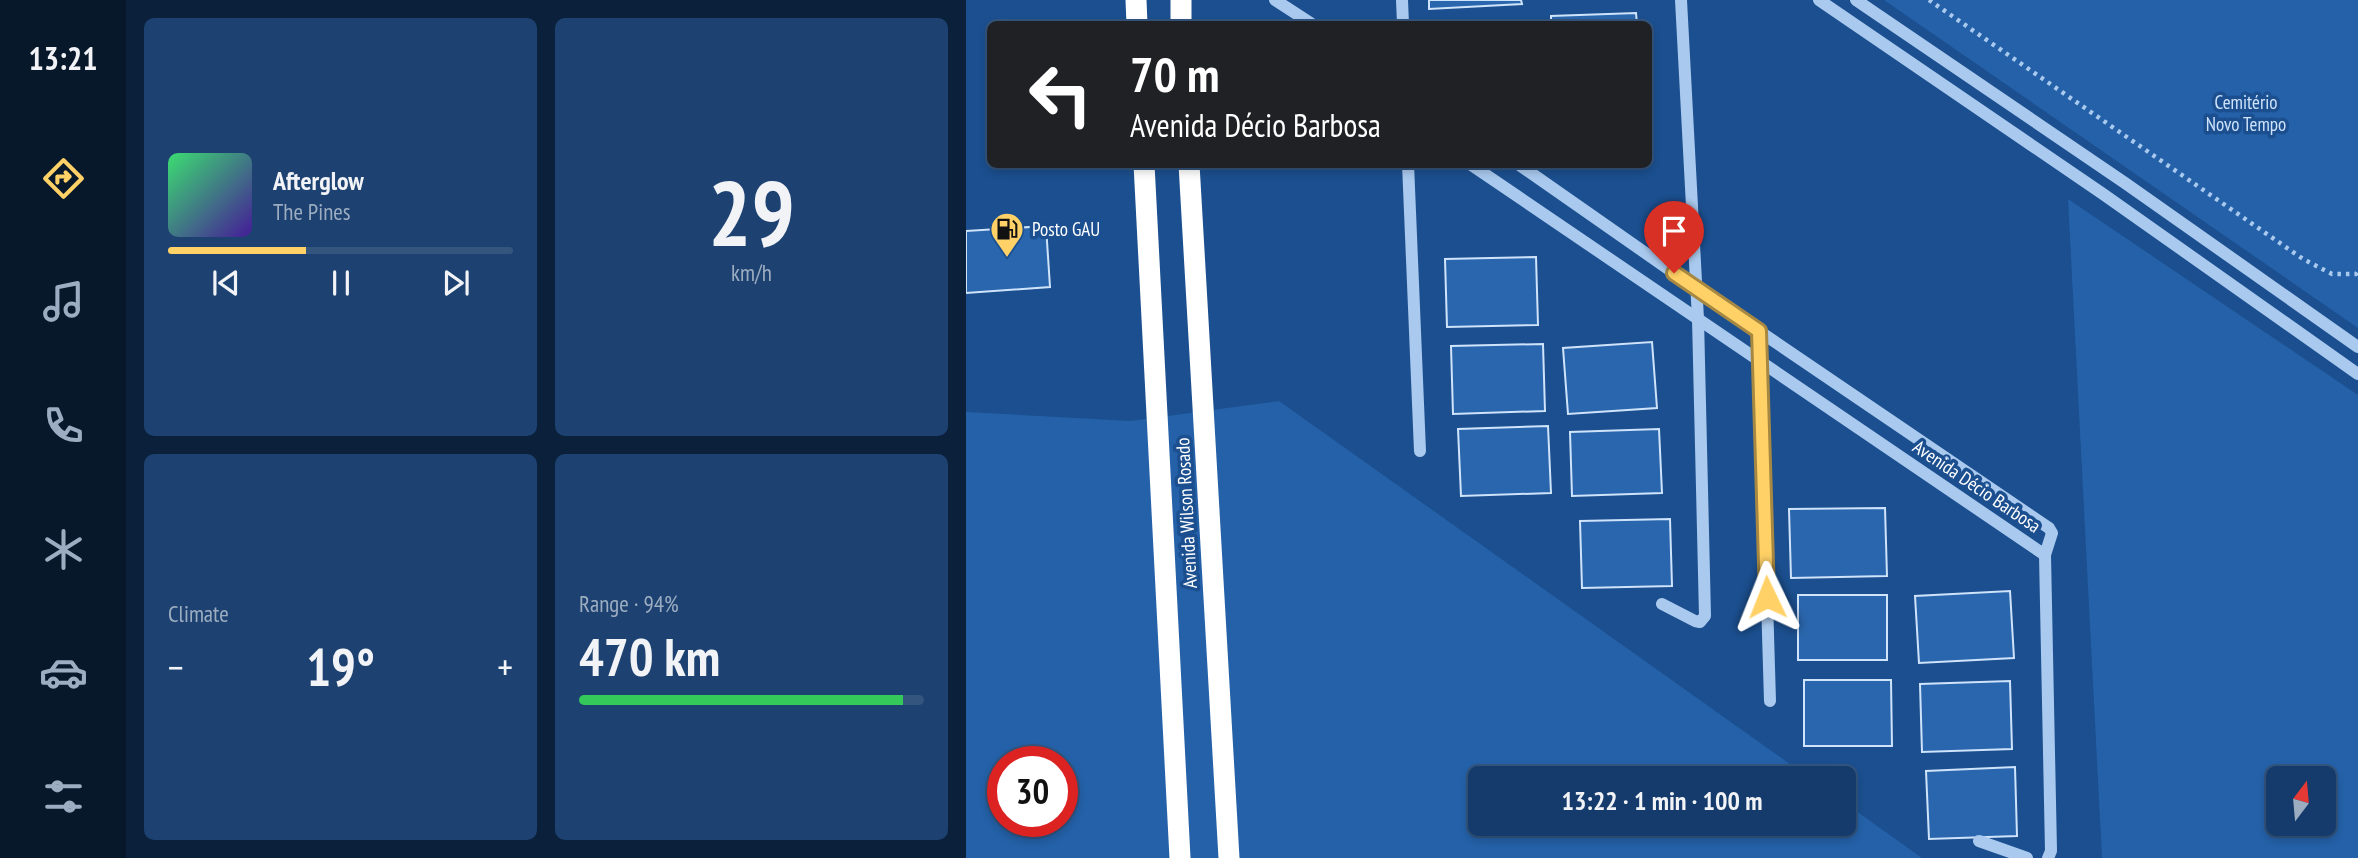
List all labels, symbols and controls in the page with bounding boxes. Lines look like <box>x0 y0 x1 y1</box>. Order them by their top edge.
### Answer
text: 13:21 <box>28 37 98 79</box>
text: 70 m <box>1130 42 1219 106</box>
icon: left <box>1015 49 1106 140</box>
park label: Cemitério Novo Tempo <box>2206 90 2286 136</box>
text: Avenida Décio Barbosa <box>1130 104 1381 146</box>
text: 29 <box>708 153 795 271</box>
icon: directions <box>39 154 88 203</box>
text: Afterglow <box>273 164 364 197</box>
text: The Pines <box>273 197 351 226</box>
pin <box>1644 201 1704 273</box>
fuel station icon: Posto GAU <box>988 210 1026 259</box>
icon: arrive <box>1655 212 1693 250</box>
place label: Posto GAU <box>1032 217 1100 241</box>
text: km/h <box>731 258 772 287</box>
icon: previous <box>207 264 245 302</box>
icon: pause <box>322 264 360 302</box>
icon: next <box>437 264 475 302</box>
icon: music <box>39 277 88 326</box>
icon: phone <box>39 401 88 450</box>
street label: Avenida Décio Barbosa <box>1909 434 2045 538</box>
street label: Avenida Wilson Rosado <box>1170 437 1202 589</box>
icon: climate <box>39 525 88 574</box>
position arrow <box>1730 560 1804 634</box>
text: Range · 94% <box>579 589 679 618</box>
text: Climate <box>168 599 229 628</box>
text: 470 km <box>579 623 720 690</box>
text: 19° <box>306 633 375 700</box>
text: − <box>168 642 184 691</box>
text: + <box>497 642 513 691</box>
icon: car <box>39 648 88 697</box>
speed limit sign: 30 <box>987 746 1078 837</box>
north arrow <box>2266 766 2336 836</box>
map controls <box>2266 766 2336 836</box>
icon: filters <box>39 772 88 821</box>
text: 13:22 · 1 min · 100 m <box>1562 784 1762 817</box>

